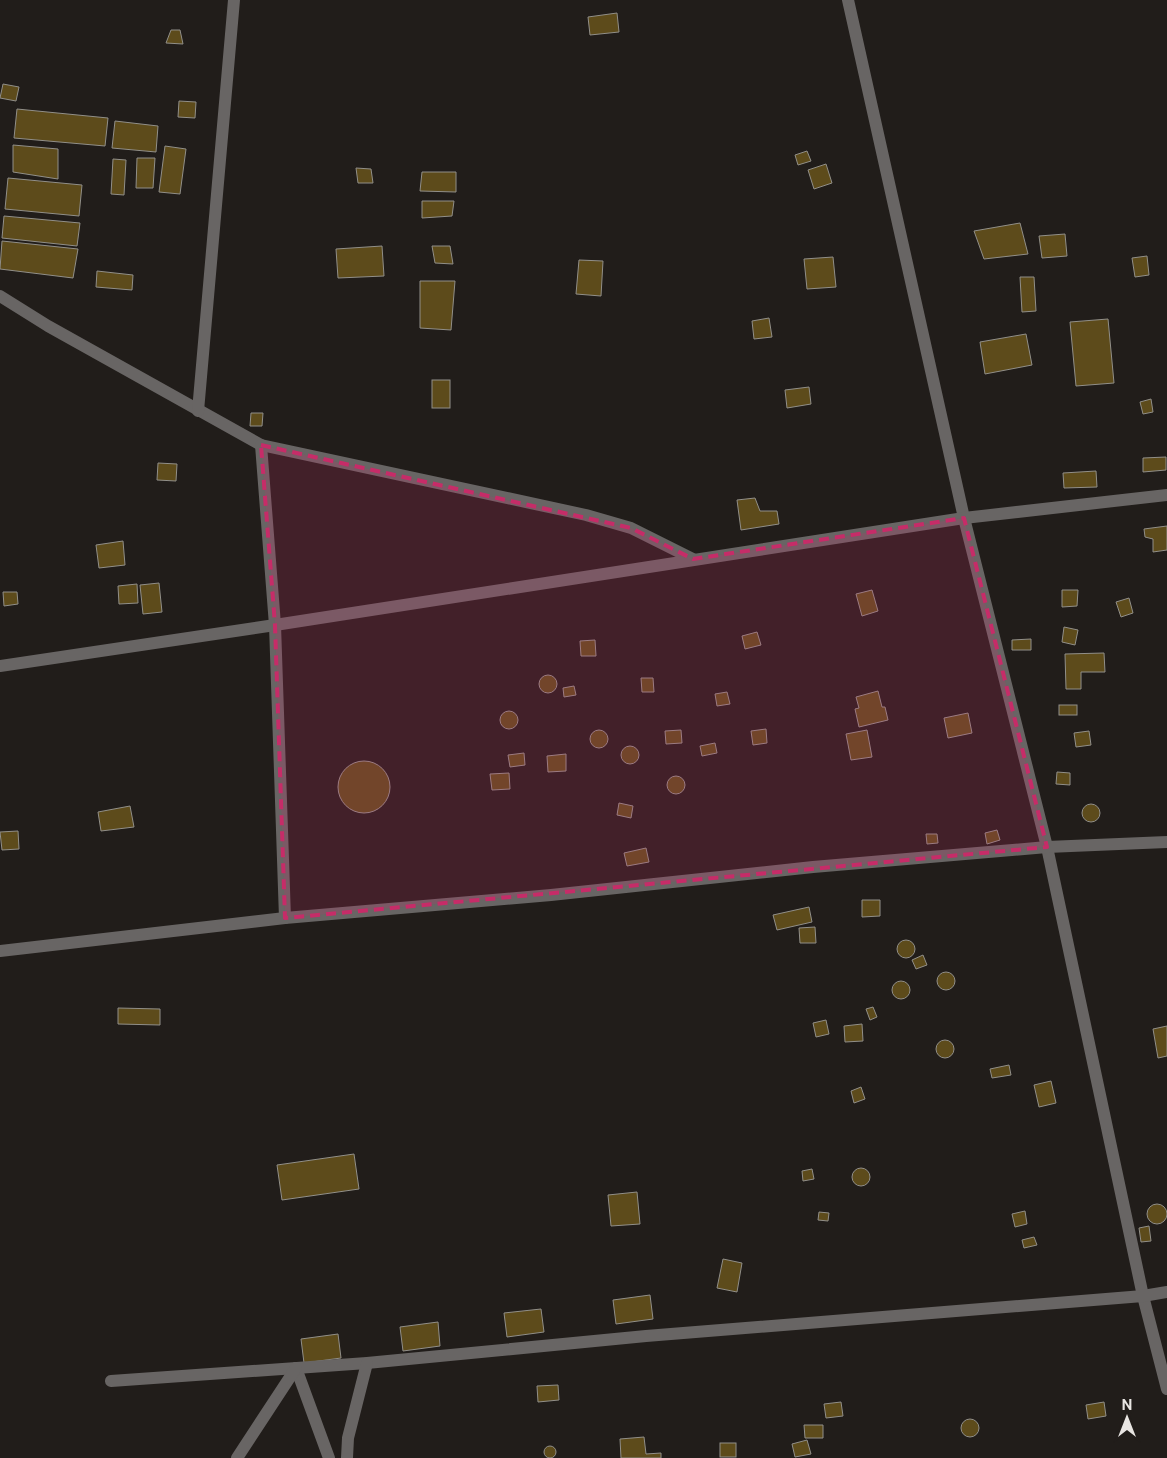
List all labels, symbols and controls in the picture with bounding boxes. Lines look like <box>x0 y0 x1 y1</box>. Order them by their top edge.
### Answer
north arrow <box>1102 1393 1152 1443</box>
text: N <box>1122 1397 1132 1413</box>

